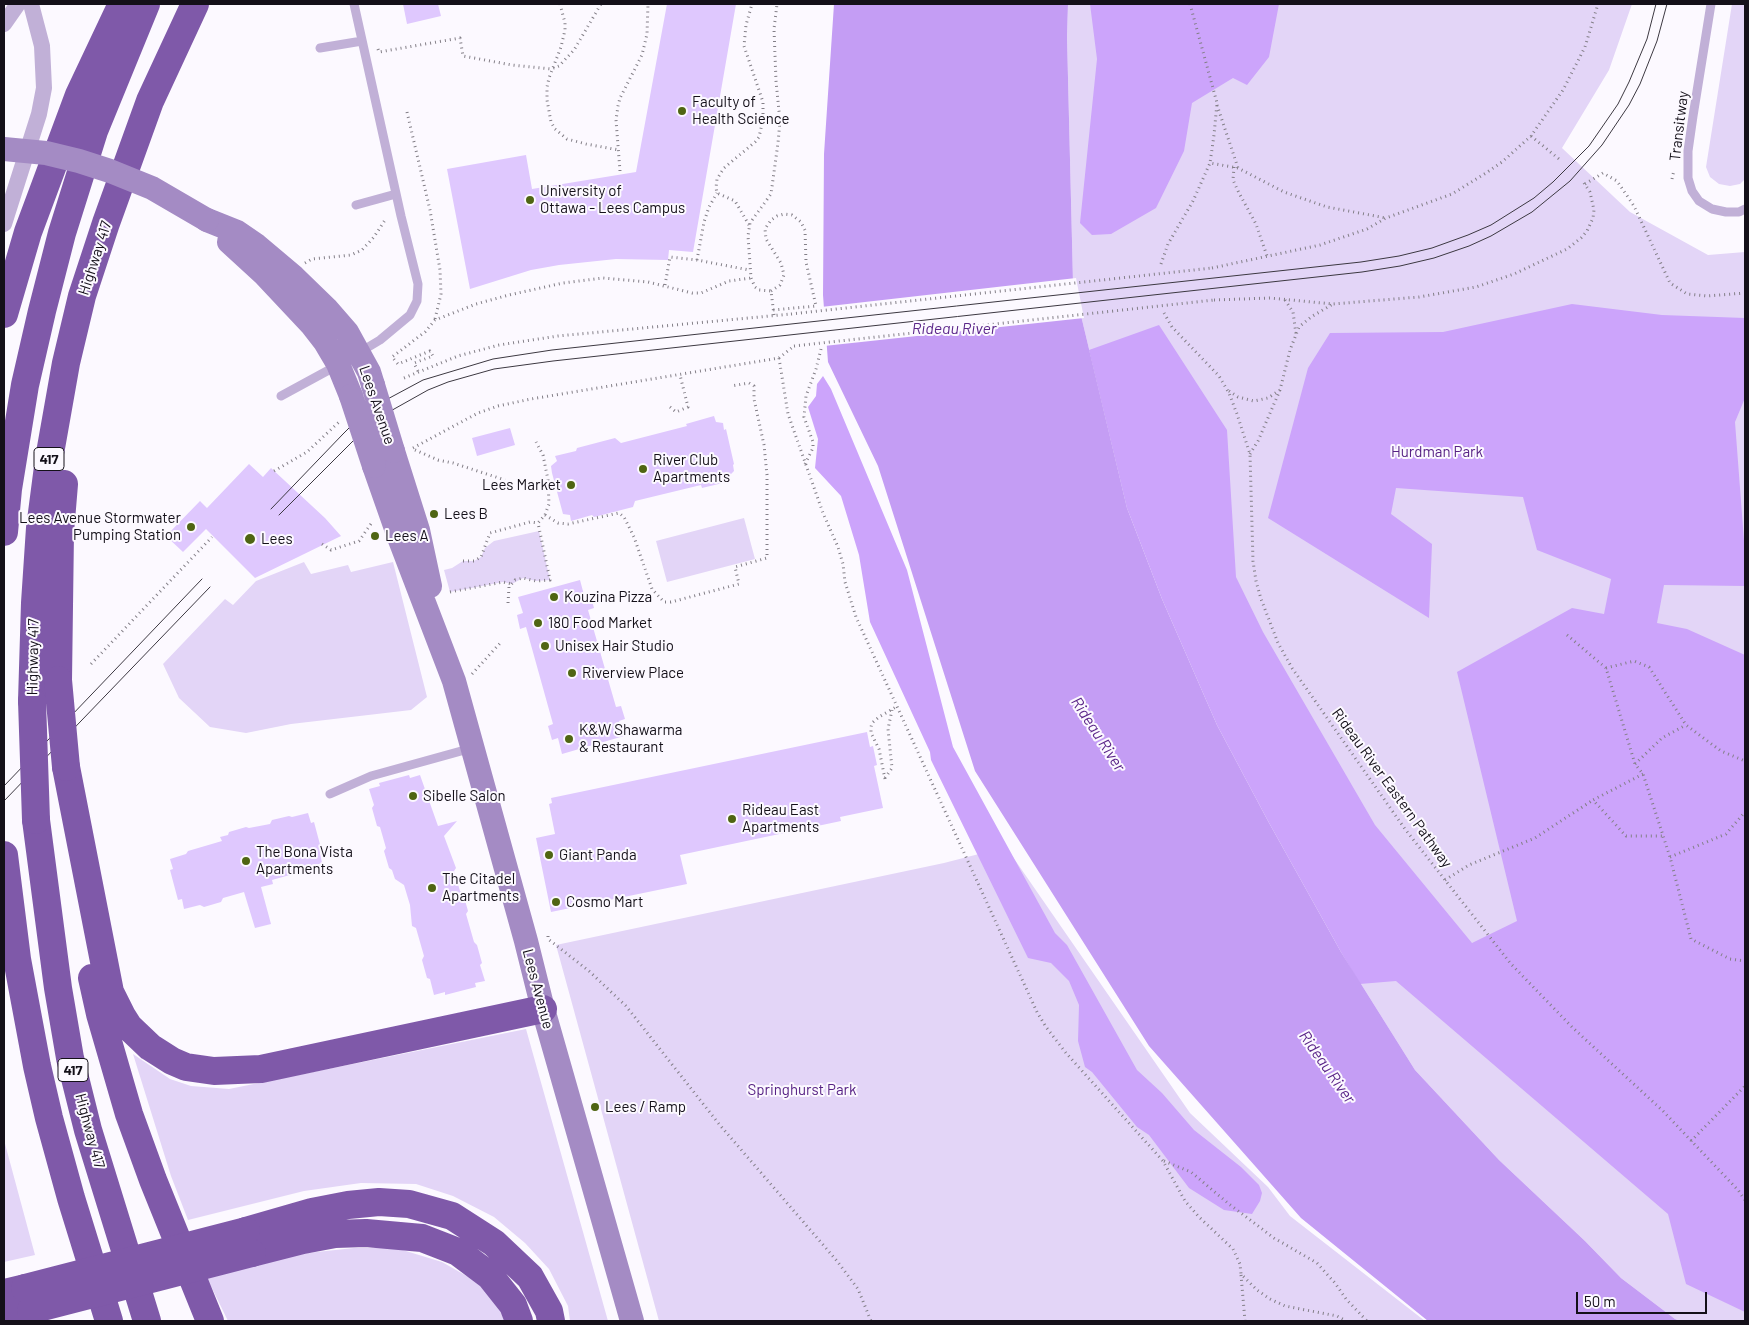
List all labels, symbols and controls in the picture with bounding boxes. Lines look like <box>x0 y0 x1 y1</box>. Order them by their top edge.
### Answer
street label: Transitway <box>1666 90 1692 162</box>
place label: Faculty of Health Science <box>692 93 789 128</box>
marker: Faculty of Health Science <box>676 105 688 117</box>
place label: University of Ottawa - Lees Campus <box>540 182 685 217</box>
marker: University of Ottawa - Lees Campus <box>524 194 536 206</box>
street label: Highway 417 <box>75 219 115 297</box>
water label: Rideau River <box>912 319 996 339</box>
street label: Lees Avenue <box>355 363 399 447</box>
park label: Hurdman Park <box>1391 443 1483 461</box>
road number: 417 <box>34 448 64 470</box>
place label: River Club Apartments <box>653 451 730 486</box>
marker: River Club Apartments <box>637 463 649 475</box>
place label: Lees Market <box>482 476 561 494</box>
marker: Lees Market <box>565 479 577 491</box>
place label: Lees B <box>444 505 488 523</box>
marker: Lees B <box>428 508 440 520</box>
place label: Lees Avenue Stormwater Pumping Station <box>19 509 181 544</box>
marker: Lees Avenue Stormwater Pumping Station <box>185 521 197 533</box>
place label: Lees A <box>385 527 429 545</box>
place label: Lees <box>261 530 293 548</box>
marker: Lees A <box>369 530 381 542</box>
marker: Lees <box>243 532 257 546</box>
place label: Kouzina Pizza <box>564 588 652 606</box>
marker: Kouzina Pizza <box>548 591 560 603</box>
place label: 180 Food Market <box>548 614 652 632</box>
marker: 180 Food Market <box>532 617 544 629</box>
street label: Highway 417 <box>23 618 43 696</box>
place label: Unisex Hair Studio <box>555 637 674 655</box>
marker: Unisex Hair Studio <box>539 640 551 652</box>
place label: Riverview Place <box>582 664 684 682</box>
marker: Riverview Place <box>566 667 578 679</box>
water label: Rideau River <box>1067 693 1129 775</box>
street label: Rideau River Eastern Pathway <box>1328 705 1456 871</box>
place label: K&W Shawarma & Restaurant <box>579 721 682 756</box>
marker: K&W Shawarma & Restaurant <box>563 733 575 745</box>
place label: Sibelle Salon <box>423 787 506 805</box>
marker: Sibelle Salon <box>407 790 419 802</box>
place label: Rideau East Apartments <box>742 801 819 836</box>
marker: Rideau East Apartments <box>726 813 738 825</box>
place label: The Bona Vista Apartments <box>256 843 353 878</box>
place label: Giant Panda <box>559 846 637 864</box>
marker: Giant Panda <box>543 849 555 861</box>
marker: The Bona Vista Apartments <box>240 855 252 867</box>
place label: The Citadel Apartments <box>442 870 519 905</box>
marker: The Citadel Apartments <box>426 882 438 894</box>
place label: Cosmo Mart <box>566 893 643 911</box>
marker: Cosmo Mart <box>550 896 562 908</box>
street label: Lees Avenue <box>519 947 557 1031</box>
water label: Rideau River <box>1295 1027 1359 1107</box>
road number: 417 <box>58 1058 88 1082</box>
park label: Springhurst Park <box>747 1081 857 1099</box>
street label: Highway 417 <box>71 1091 109 1171</box>
place label: Lees / Ramp <box>605 1098 686 1116</box>
marker: Lees / Ramp <box>589 1101 601 1113</box>
scale bar <box>1579 1282 1710 1314</box>
text: 50 m <box>1584 1292 1616 1310</box>

